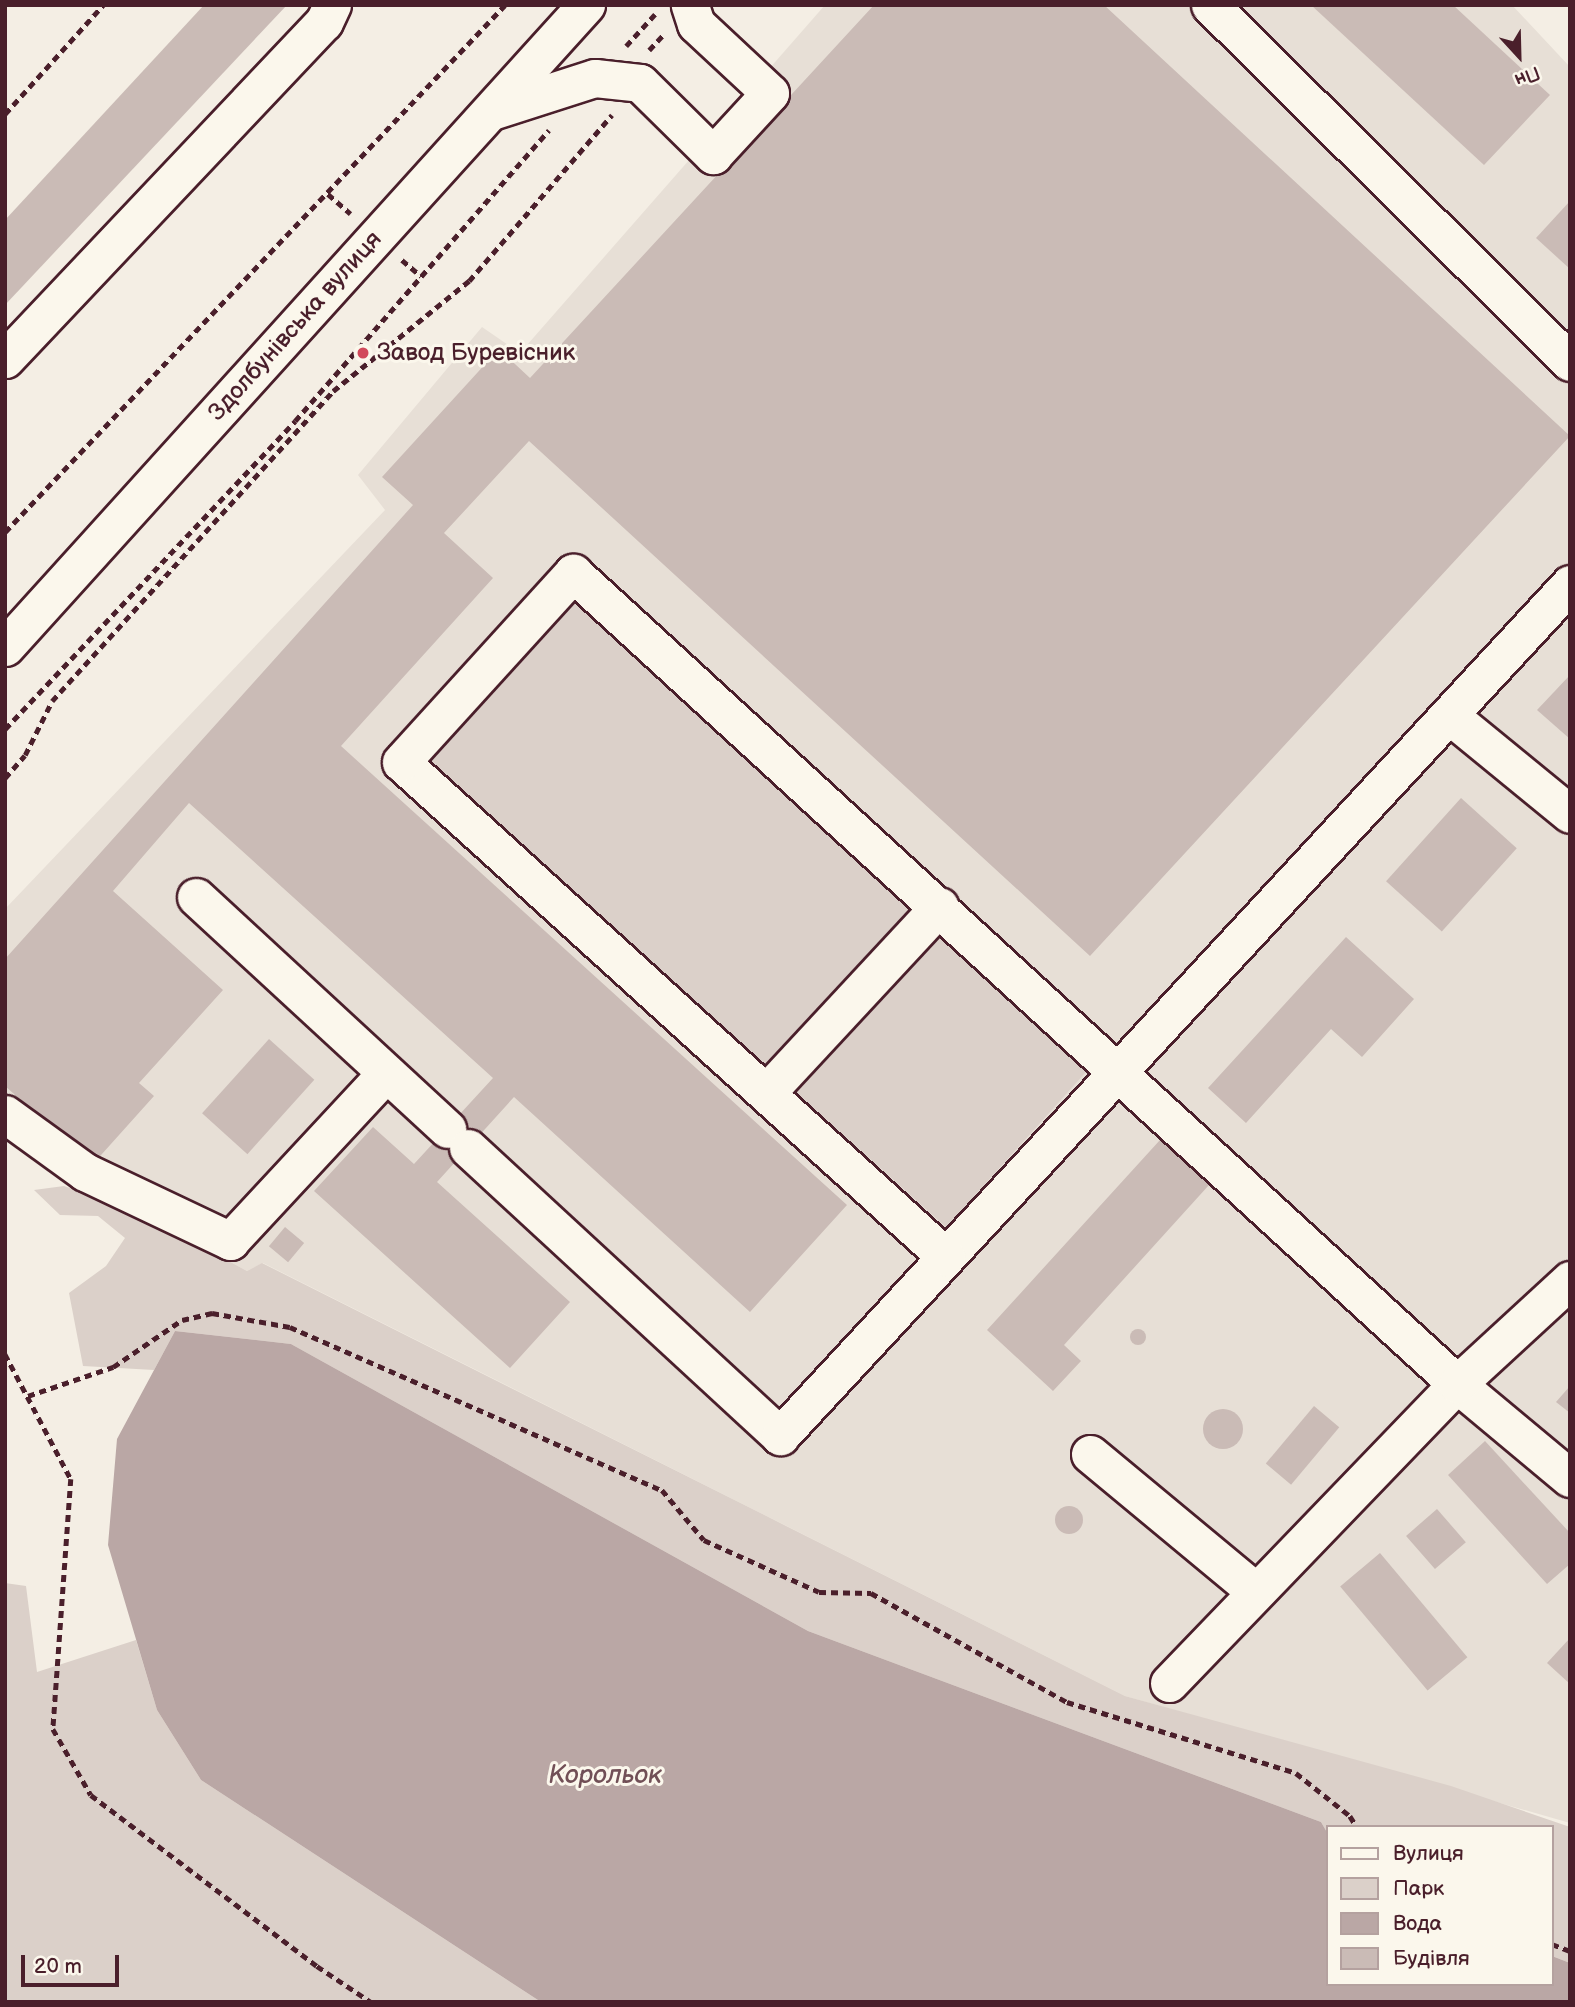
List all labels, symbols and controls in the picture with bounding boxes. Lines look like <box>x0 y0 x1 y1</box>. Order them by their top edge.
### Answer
north arrow <box>1484 21 1554 91</box>
text: Пн <box>1511 61 1543 91</box>
street label: Здолбунівська вулиця <box>202 225 388 427</box>
place label: Завод Буревісник <box>377 339 575 367</box>
marker: Завод Буревісник <box>355 345 371 361</box>
water label: Корольок <box>548 1760 662 1792</box>
legend <box>1326 1825 1554 1986</box>
text: Вулиця <box>1393 1841 1464 1866</box>
text: Парк <box>1393 1876 1444 1901</box>
text: Вода <box>1393 1911 1442 1936</box>
scale bar <box>24 1940 122 1984</box>
text: Будівля <box>1393 1946 1470 1971</box>
text: 20 m <box>34 1954 82 1979</box>

